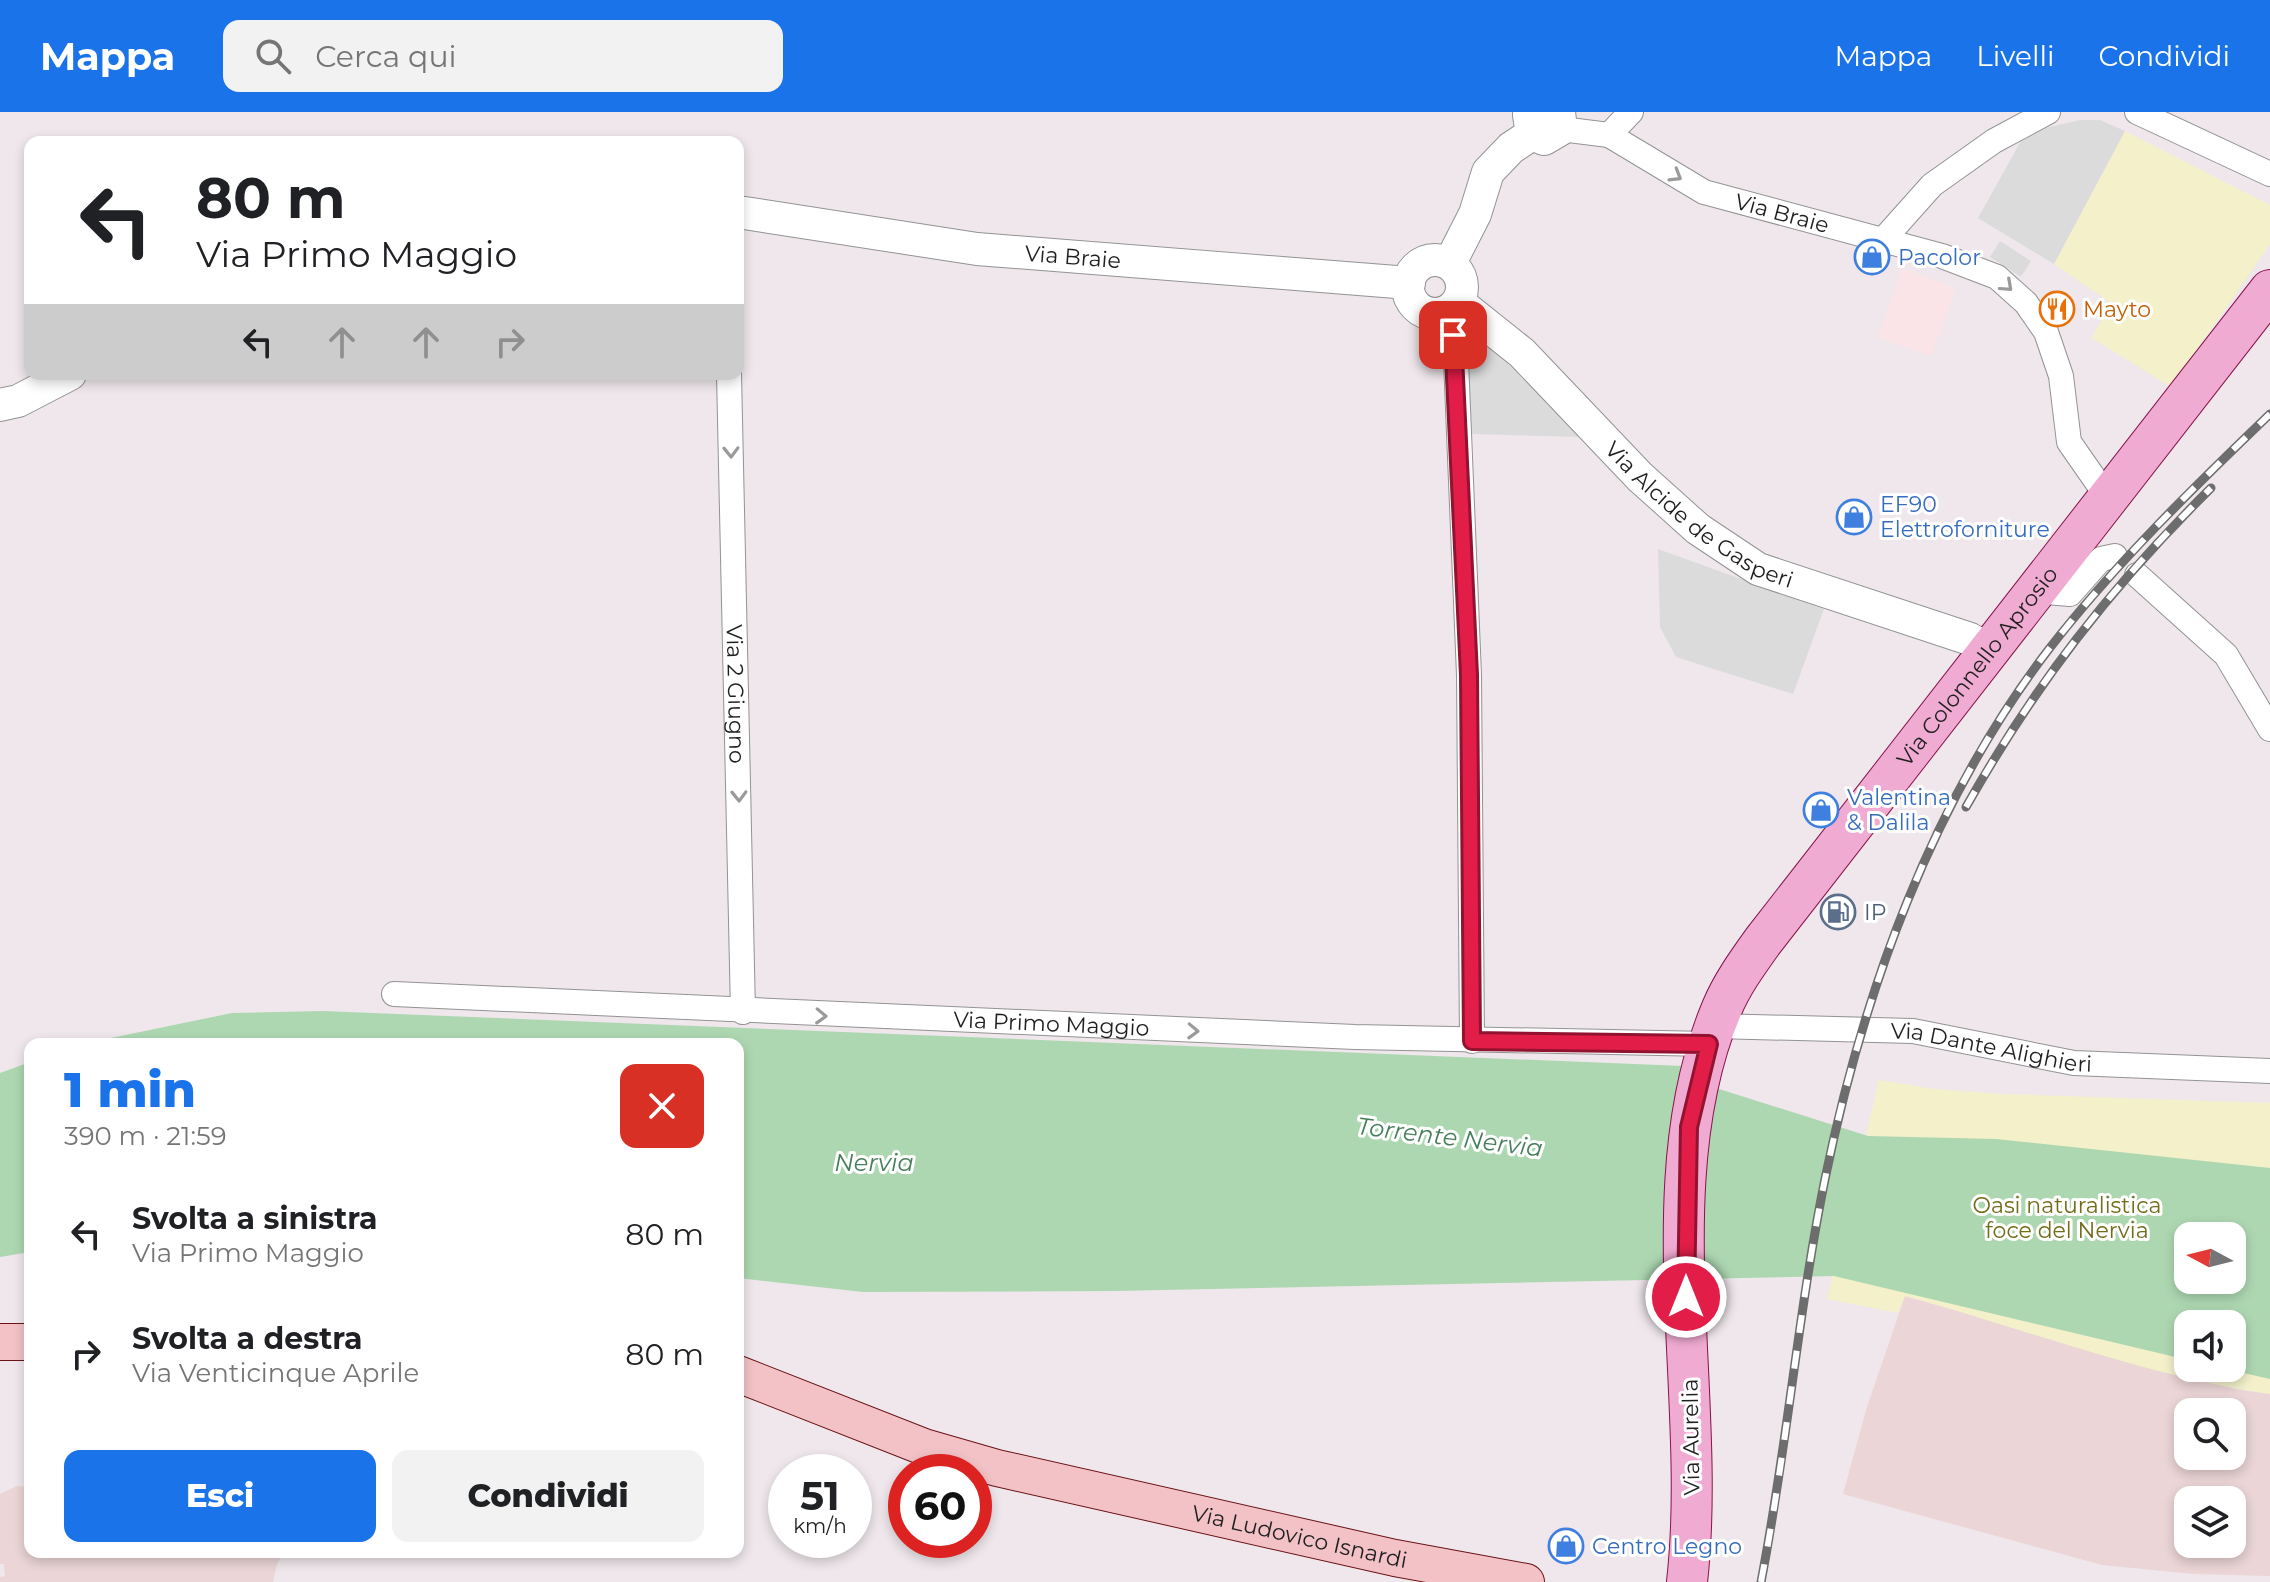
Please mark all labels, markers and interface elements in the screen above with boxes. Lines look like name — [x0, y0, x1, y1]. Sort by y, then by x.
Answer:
search box — [223, 20, 783, 92]
text: Mappa — [40, 33, 175, 80]
icon: search — [251, 34, 295, 78]
text: Cerca qui — [315, 38, 457, 75]
text: Mappa — [1835, 39, 1932, 73]
text: Livelli — [1976, 39, 2055, 73]
text: Condividi — [2099, 39, 2230, 73]
text: 80 m — [196, 164, 346, 232]
one-way arrow — [1667, 166, 1682, 181]
icon: left — [64, 168, 168, 272]
street label: Via Braie — [1732, 187, 1832, 239]
text: Via Primo Maggio — [196, 232, 517, 276]
shop icon: Pacolor — [1853, 238, 1891, 276]
street label: Via Braie — [1024, 239, 1122, 274]
place label: Pacolor — [1898, 244, 1981, 271]
one-way arrow — [1998, 276, 2012, 291]
restaurant icon: Mayto — [2038, 290, 2076, 328]
place label: Mayto — [2083, 296, 2151, 323]
pin — [1419, 301, 1487, 369]
icon: arrive — [1431, 313, 1475, 357]
icon: left — [236, 320, 280, 364]
icon: ahead — [320, 320, 364, 364]
icon: ahead — [404, 320, 448, 364]
icon: right — [488, 320, 532, 364]
street label: Via Alcide de Gasperi — [1600, 435, 1797, 593]
one-way arrow — [722, 446, 739, 459]
place label: EF90 Elettroforniture — [1880, 491, 2050, 543]
shop icon: EF90 Elettroforniture — [1835, 498, 1873, 536]
street label: Via Colonnello Aprosio — [1891, 561, 2063, 772]
street label: Via 2 Giugno — [721, 624, 751, 764]
place label: Valentina & Dalila — [1847, 784, 1951, 836]
one-way arrow — [730, 790, 747, 803]
shop icon: Valentina & Dalila — [1802, 791, 1840, 829]
fuel station icon: IP — [1819, 893, 1857, 931]
place label: IP — [1864, 899, 1886, 926]
street label: Via Primo Maggio — [953, 1006, 1150, 1041]
one-way arrow — [815, 1007, 828, 1024]
street label: Via Dante Alighieri — [1890, 1017, 2093, 1077]
one-way arrow — [1187, 1022, 1200, 1039]
text: 1 min — [64, 1061, 196, 1119]
button: close — [620, 1064, 704, 1148]
water label: Torrente Nervia — [1356, 1111, 1544, 1163]
text: 390 m · 21:59 — [64, 1120, 227, 1152]
water label: Nervia — [834, 1148, 914, 1177]
park label: Oasi naturalistica foce del Nervia — [1972, 1192, 2162, 1244]
text: Svolta a sinistra — [132, 1200, 378, 1237]
icon: left — [64, 1212, 108, 1256]
text: 80 m — [625, 1216, 704, 1253]
north arrow — [2174, 1222, 2246, 1294]
map controls — [2174, 1222, 2246, 1558]
text: Via Primo Maggio — [132, 1237, 364, 1269]
position arrow — [1644, 1255, 1728, 1339]
button: sound — [2174, 1310, 2246, 1382]
text: Svolta a destra — [132, 1320, 362, 1357]
icon: right — [64, 1332, 108, 1376]
text: 80 m — [625, 1336, 704, 1373]
text: Via Venticinque Aprile — [132, 1357, 419, 1389]
street label: Via Aurelia — [1676, 1378, 1706, 1496]
button: search — [2174, 1398, 2246, 1470]
button: Esci — [64, 1450, 376, 1542]
button: Condividi — [392, 1450, 704, 1542]
speed limit sign: 60 — [888, 1454, 992, 1558]
text: 51 — [800, 1471, 840, 1520]
button: layers — [2174, 1486, 2246, 1558]
street label: Via Ludovico Isnardi — [1189, 1499, 1409, 1573]
text: km/h — [793, 1514, 847, 1538]
shop icon: Centro Legno — [1547, 1527, 1585, 1565]
place label: Centro Legno — [1592, 1533, 1742, 1560]

